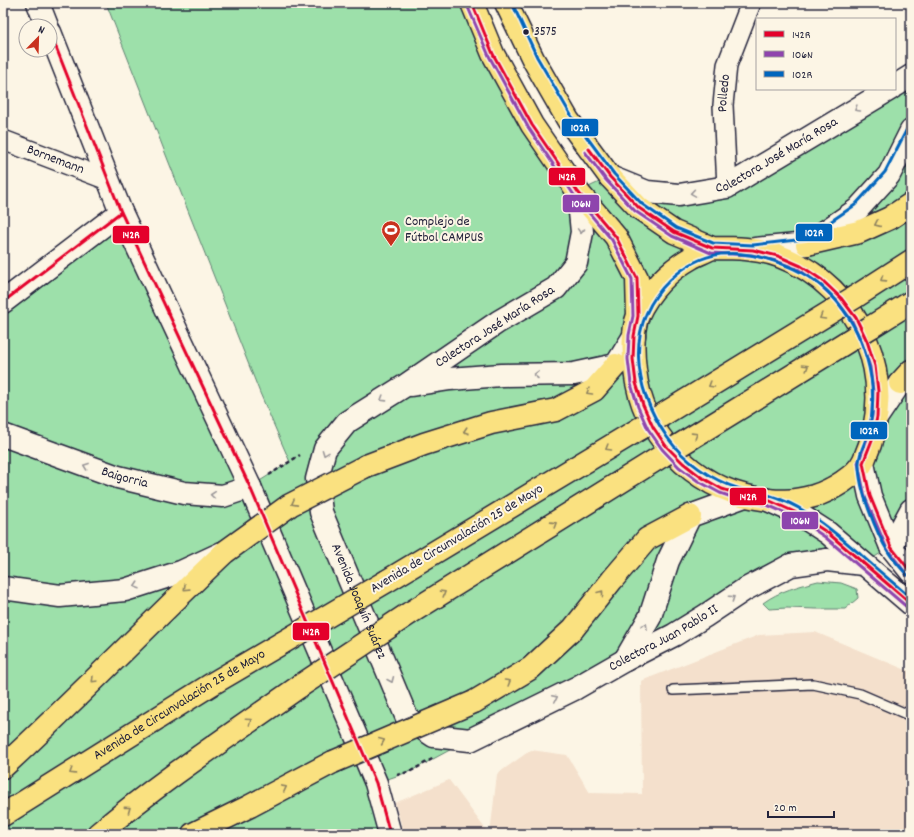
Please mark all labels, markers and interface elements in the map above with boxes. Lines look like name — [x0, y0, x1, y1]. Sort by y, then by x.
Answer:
north arrow — [18, 18, 58, 58]
legend — [756, 18, 896, 90]
text: N — [35, 22, 47, 39]
place label: 3575 — [534, 23, 557, 42]
marker: 3575 — [521, 27, 531, 37]
text: 142R — [792, 27, 811, 44]
text: 106N — [792, 47, 813, 64]
text: 102R — [792, 67, 812, 84]
street label: Polledo — [713, 73, 736, 113]
one-way arrow — [854, 105, 861, 112]
street label: Colectora José María Rosa — [714, 112, 842, 199]
line badge: 102R — [561, 118, 599, 137]
text: 102R — [571, 121, 590, 137]
street label: Bornemann — [24, 140, 87, 180]
line badge: 142R — [548, 167, 586, 186]
text: 142R — [558, 170, 576, 186]
one-way arrow — [690, 188, 696, 196]
line badge: 106N — [562, 194, 600, 213]
text: 106N — [571, 197, 591, 213]
place label: Complejo de Fútbol CAMPUS — [405, 212, 483, 248]
sports icon: Complejo de Fútbol CAMPUS — [380, 219, 402, 247]
one-way arrow — [874, 219, 881, 227]
line badge: 102R — [795, 223, 833, 242]
line badge: 142R — [112, 225, 150, 244]
text: 102R — [805, 226, 824, 242]
text: 142R — [122, 228, 140, 244]
one-way arrow — [577, 228, 585, 234]
one-way arrow — [880, 274, 887, 282]
street label: Colectora José María Rosa — [431, 281, 559, 373]
one-way arrow — [819, 312, 826, 320]
one-way arrow — [802, 364, 809, 372]
one-way arrow — [533, 371, 539, 379]
one-way arrow — [708, 380, 715, 387]
one-way arrow — [586, 388, 593, 395]
one-way arrow — [381, 394, 388, 401]
line badge: 102R — [850, 421, 888, 440]
text: 102R — [860, 424, 879, 440]
one-way arrow — [462, 426, 469, 435]
one-way arrow — [691, 433, 698, 440]
one-way arrow — [605, 443, 612, 450]
one-way arrow — [321, 450, 329, 457]
one-way arrow — [83, 462, 90, 470]
street label: Baigorria — [98, 462, 150, 494]
street label: Avenida de Circunvalación 25 de Mayo — [367, 479, 547, 599]
line badge: 142R — [729, 487, 767, 506]
text: 142R — [739, 490, 757, 506]
one-way arrow — [210, 491, 216, 500]
one-way arrow — [291, 498, 298, 506]
line badge: 106N — [781, 511, 819, 530]
text: 106N — [790, 514, 810, 530]
one-way arrow — [550, 521, 557, 528]
street label: Avenida Joaquín Suárez — [325, 540, 392, 663]
one-way arrow — [133, 581, 140, 590]
one-way arrow — [183, 583, 191, 591]
one-way arrow — [439, 590, 446, 597]
one-way arrow — [596, 591, 603, 598]
one-way arrow — [727, 596, 734, 603]
street label: Colectora Juan Pablo II — [605, 599, 723, 677]
line badge: 142R — [292, 622, 330, 641]
one-way arrow — [640, 623, 647, 630]
text: 142R — [302, 625, 320, 641]
street label: Avenida de Circunvalación 25 de Mayo — [90, 645, 269, 766]
one-way arrow — [92, 675, 99, 683]
one-way arrow — [386, 675, 394, 683]
one-way arrow — [504, 680, 511, 687]
one-way arrow — [551, 695, 559, 703]
one-way arrow — [245, 719, 252, 726]
one-way arrow — [377, 738, 385, 746]
one-way arrow — [69, 767, 76, 774]
one-way arrow — [280, 785, 288, 793]
scale bar — [768, 793, 834, 819]
text: 20 m — [774, 800, 797, 817]
one-way arrow — [124, 807, 131, 814]

